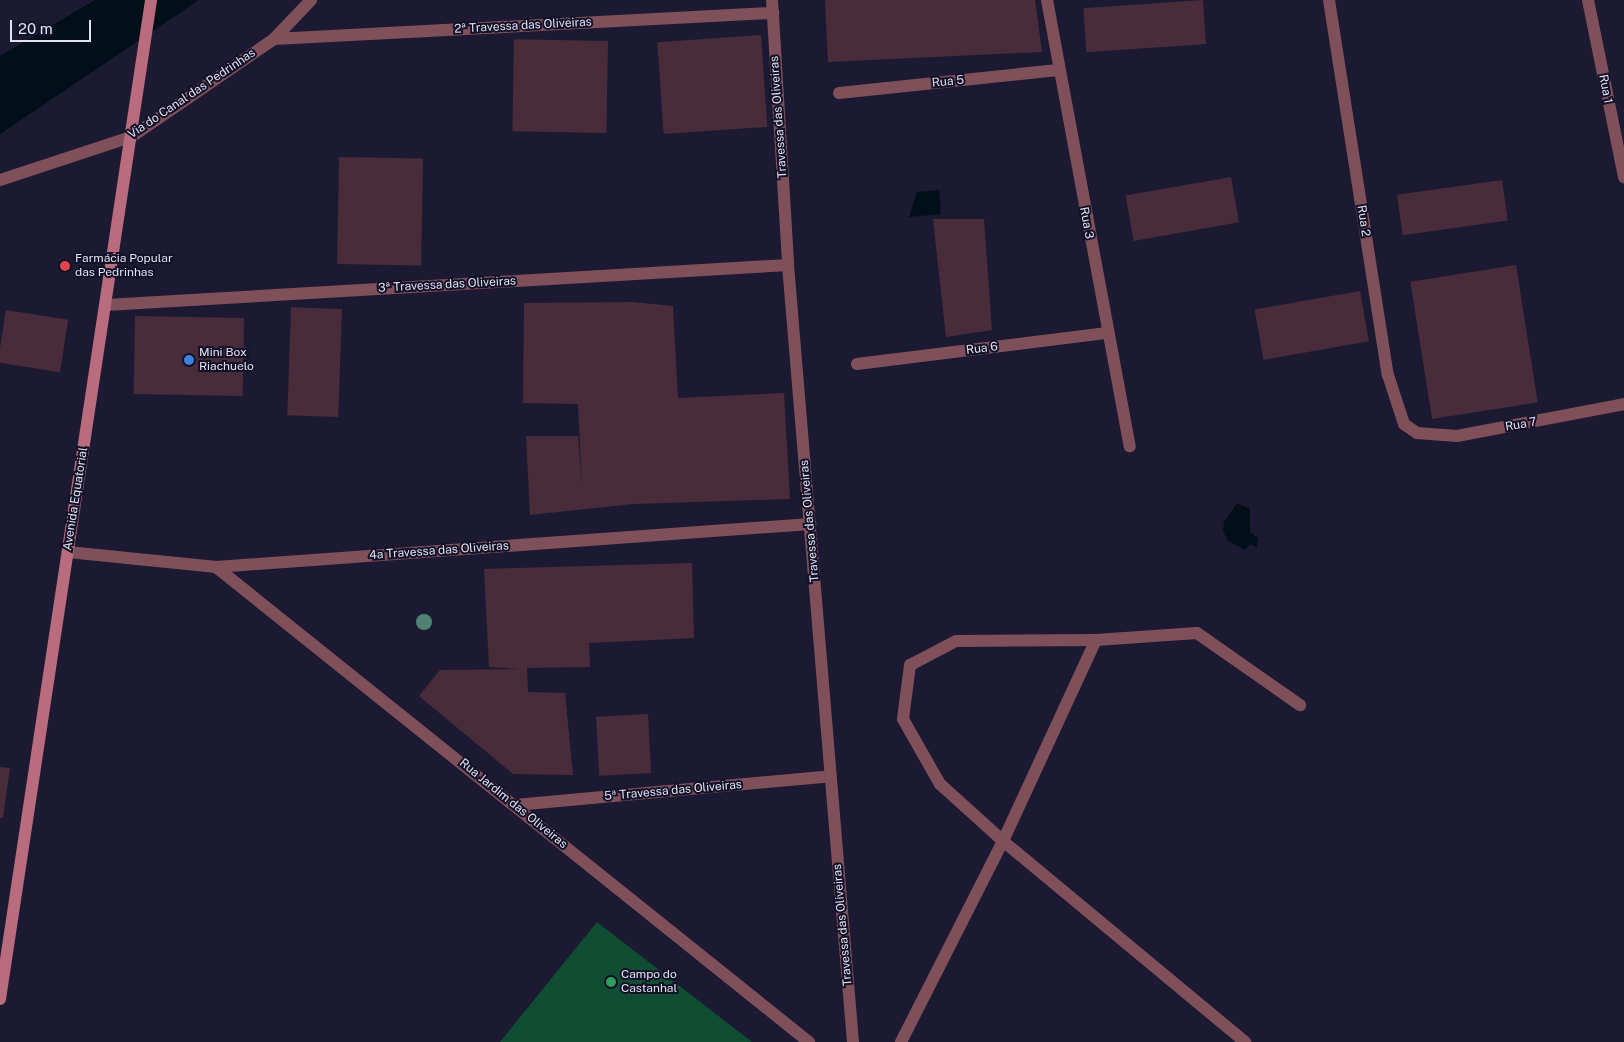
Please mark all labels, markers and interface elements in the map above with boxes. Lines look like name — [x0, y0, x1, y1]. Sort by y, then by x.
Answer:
scale bar — [12, 10, 94, 42]
street label: 2ª Travessa das Oliveiras — [454, 15, 592, 37]
text: 20 m — [18, 20, 53, 37]
street label: Via do Canal das Pedrinhas — [125, 46, 259, 142]
street label: Travessa das Oliveiras — [768, 55, 790, 179]
street label: Rua 5 — [931, 73, 965, 91]
street label: Rua 1 — [1595, 73, 1615, 105]
street label: Rua 2 — [1353, 204, 1373, 238]
street label: Rua 3 — [1076, 206, 1096, 240]
place label: Farmácia Popular das Pedrinhas — [75, 252, 173, 280]
marker: Farmácia Popular das Pedrinhas — [59, 260, 71, 272]
street label: 3ª Travessa das Oliveiras — [378, 274, 516, 296]
street label: Rua 6 — [965, 340, 999, 358]
place label: Mini Box Riachuelo — [199, 346, 254, 374]
marker: Mini Box Riachuelo — [183, 354, 195, 366]
street label: Rua 7 — [1504, 415, 1538, 435]
street label: Avenida Equatorial — [61, 446, 91, 552]
street label: Travessa das Oliveiras — [797, 459, 823, 583]
street label: 4a Travessa das Oliveiras — [369, 539, 509, 563]
street label: Rua Jardim das Oliveiras — [456, 756, 570, 852]
street label: 5ª Travessa das Oliveiras — [603, 778, 743, 804]
street label: Travessa das Oliveiras — [830, 863, 856, 987]
place label: Campo do Castanhal — [621, 968, 677, 996]
marker: Campo do Castanhal — [605, 976, 617, 988]

